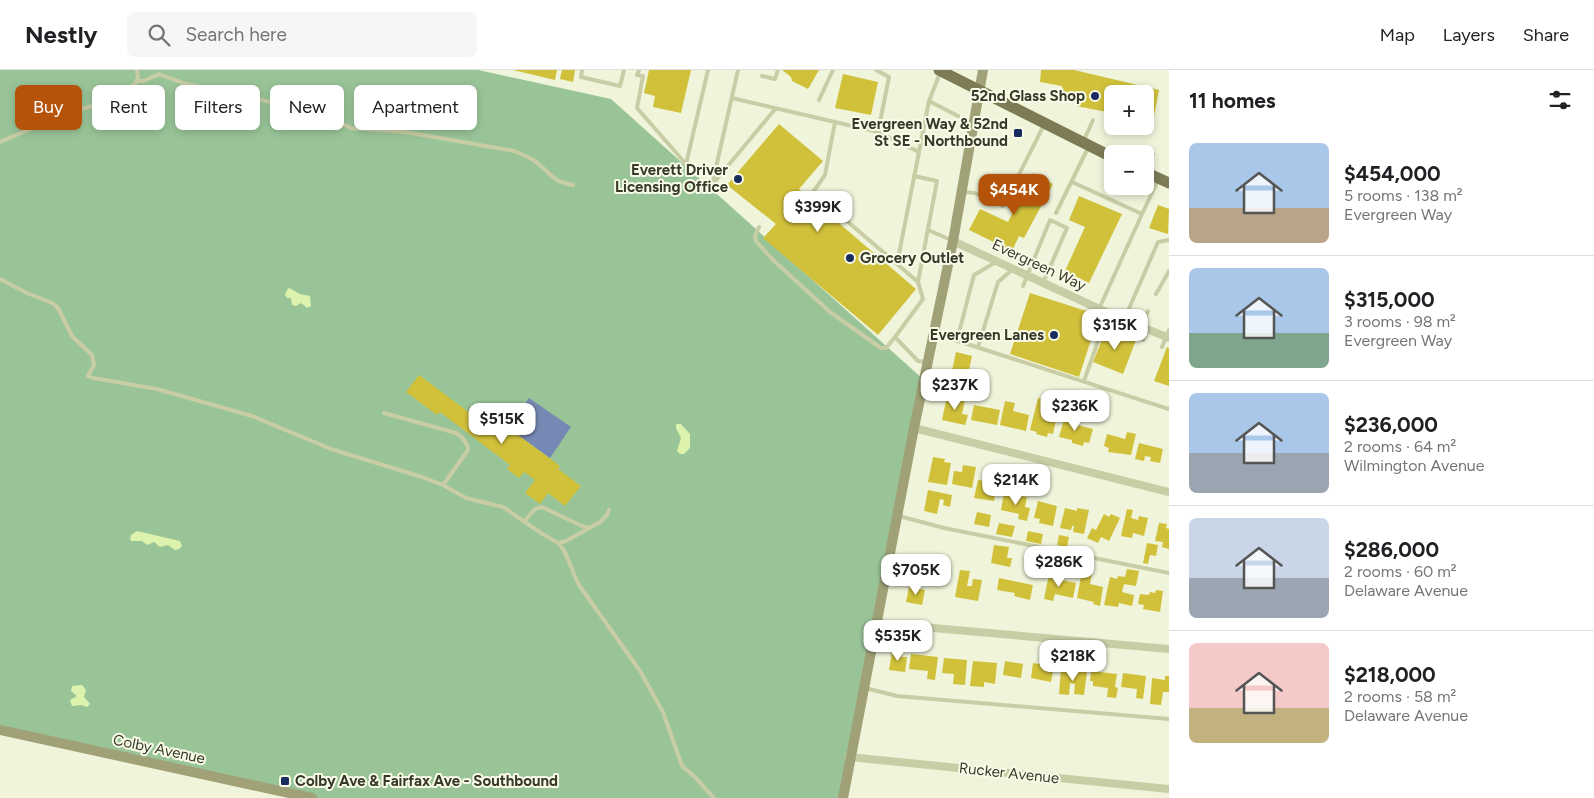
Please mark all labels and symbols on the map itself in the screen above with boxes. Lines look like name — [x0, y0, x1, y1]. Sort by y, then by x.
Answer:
place label: 52nd Glass Shop — [971, 87, 1085, 105]
marker: 52nd Glass Shop — [1089, 90, 1101, 102]
place label: Evergreen Way & 52nd St SE - Northbound — [851, 115, 1008, 150]
marker: Evergreen Way & 52nd St SE - Northbound — [1012, 127, 1024, 139]
place label: Everett Driver Licensing Office — [615, 161, 729, 196]
marker: Everett Driver Licensing Office — [732, 173, 744, 185]
pin: $454K — [979, 174, 1049, 216]
pin: $399K — [783, 190, 853, 233]
street label: Evergreen Way — [989, 235, 1089, 295]
place label: Grocery Outlet — [860, 249, 964, 267]
marker: Grocery Outlet — [844, 252, 856, 264]
pin: $315K — [1080, 308, 1150, 351]
place label: Evergreen Lanes — [930, 326, 1044, 344]
marker: Evergreen Lanes — [1048, 329, 1060, 341]
pin: $237K — [920, 368, 990, 411]
pin: $236K — [1040, 390, 1110, 432]
pin: $515K — [467, 402, 537, 445]
pin: $214K — [981, 464, 1051, 506]
pin: $286K — [1024, 546, 1094, 588]
pin: $705K — [881, 554, 951, 596]
pin: $535K — [863, 620, 933, 662]
pin: $218K — [1038, 640, 1108, 682]
street label: Colby Avenue — [111, 730, 207, 768]
street label: Rucker Avenue — [958, 759, 1060, 787]
place label: Colby Ave & Fairfax Ave - Southbound — [295, 772, 558, 790]
marker: Colby Ave & Fairfax Ave - Southbound — [279, 775, 291, 787]

